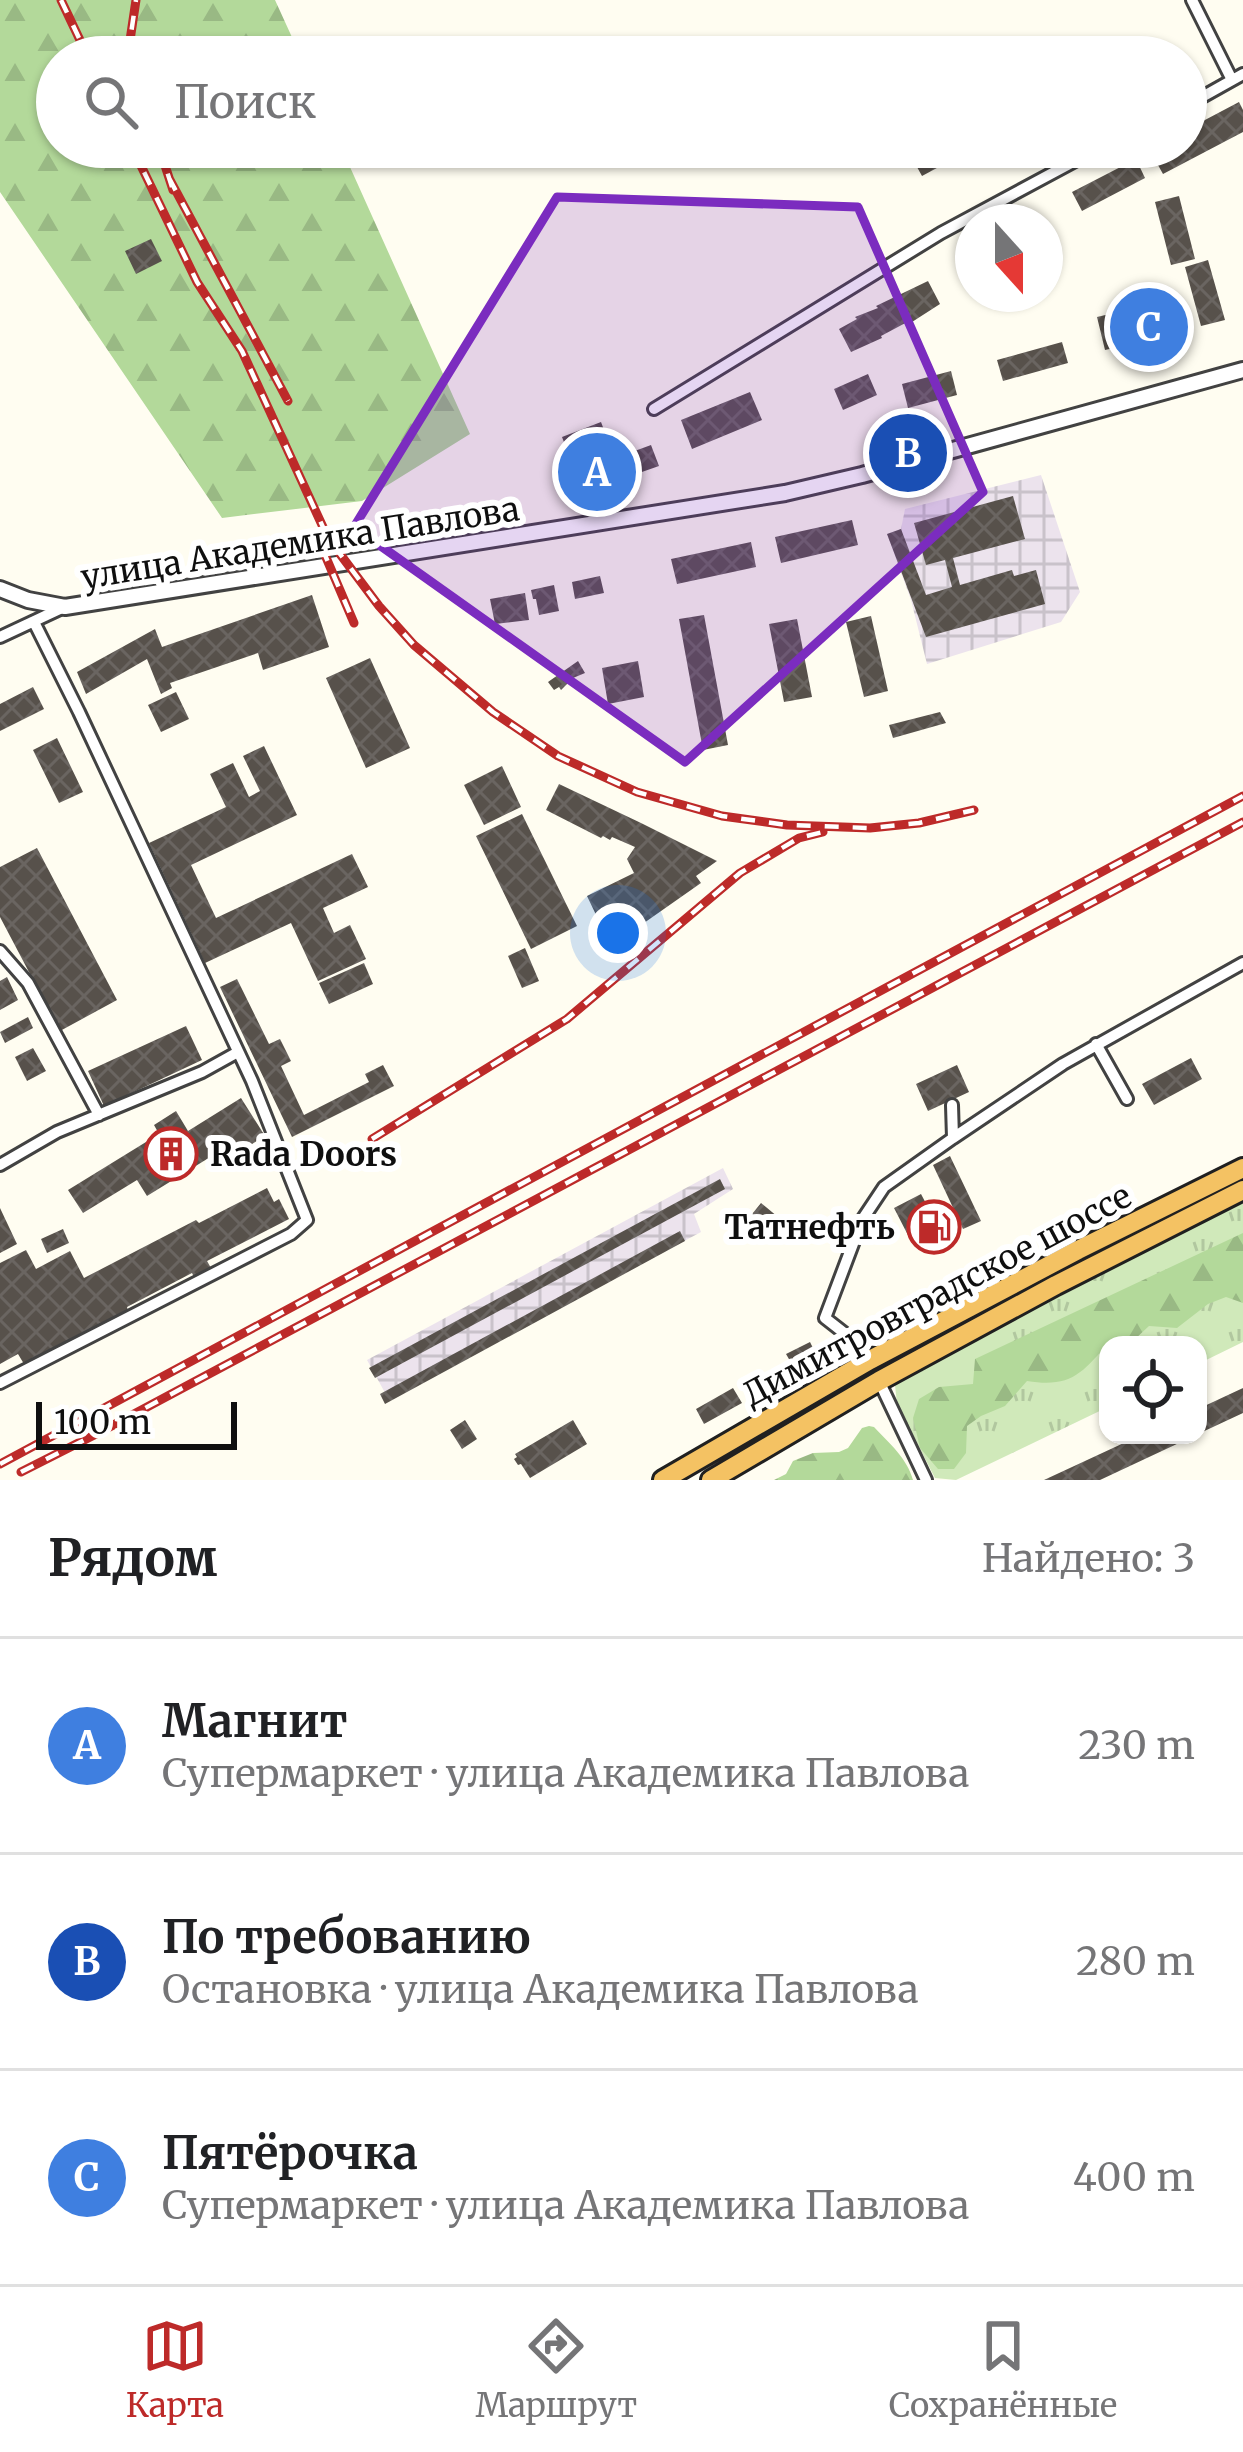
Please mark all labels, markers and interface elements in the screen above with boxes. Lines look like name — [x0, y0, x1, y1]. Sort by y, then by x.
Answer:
search box — [36, 36, 1207, 168]
icon: search — [78, 69, 144, 135]
text: Поиск — [174, 74, 316, 130]
north arrow — [955, 204, 1063, 312]
pin: C — [1110, 282, 1188, 372]
pin: B — [869, 408, 947, 498]
pin: A — [558, 427, 636, 517]
street label: улица Академика Павлова — [78, 488, 522, 598]
your location — [588, 903, 648, 963]
building icon: Rada Doors — [143, 1126, 199, 1182]
place label: Rada Doors — [210, 1134, 397, 1175]
street label: Димитровградское шоссе — [736, 1175, 1138, 1415]
fuel station icon: Татнефть — [906, 1199, 962, 1255]
place label: Татнефть — [724, 1207, 895, 1248]
map controls — [1099, 1336, 1207, 1444]
button: locate — [1099, 1336, 1207, 1444]
scale bar — [36, 1396, 237, 1449]
text: 100 m — [54, 1402, 151, 1443]
text: Рядом — [48, 1526, 217, 1590]
text: Найдено: 3 — [982, 1534, 1195, 1583]
text: Магнит — [162, 1693, 347, 1749]
text: A — [73, 1721, 101, 1770]
text: 230 m — [1078, 1721, 1195, 1770]
text: Супермаркет · улица Академика Павлова — [162, 1749, 969, 1798]
text: По требованию — [162, 1909, 530, 1965]
text: B — [73, 1937, 101, 1986]
text: 280 m — [1076, 1937, 1195, 1986]
text: Остановка · улица Академика Павлова — [162, 1965, 919, 2014]
text: Пятёрочка — [162, 2125, 418, 2181]
text: C — [74, 2153, 100, 2202]
text: 400 m — [1073, 2153, 1195, 2202]
text: Супермаркет · улица Академика Павлова — [162, 2181, 969, 2230]
tab: Карта — [126, 2313, 224, 2426]
tab: Маршрут — [475, 2313, 637, 2426]
tab: Сохранённые — [889, 2313, 1117, 2426]

